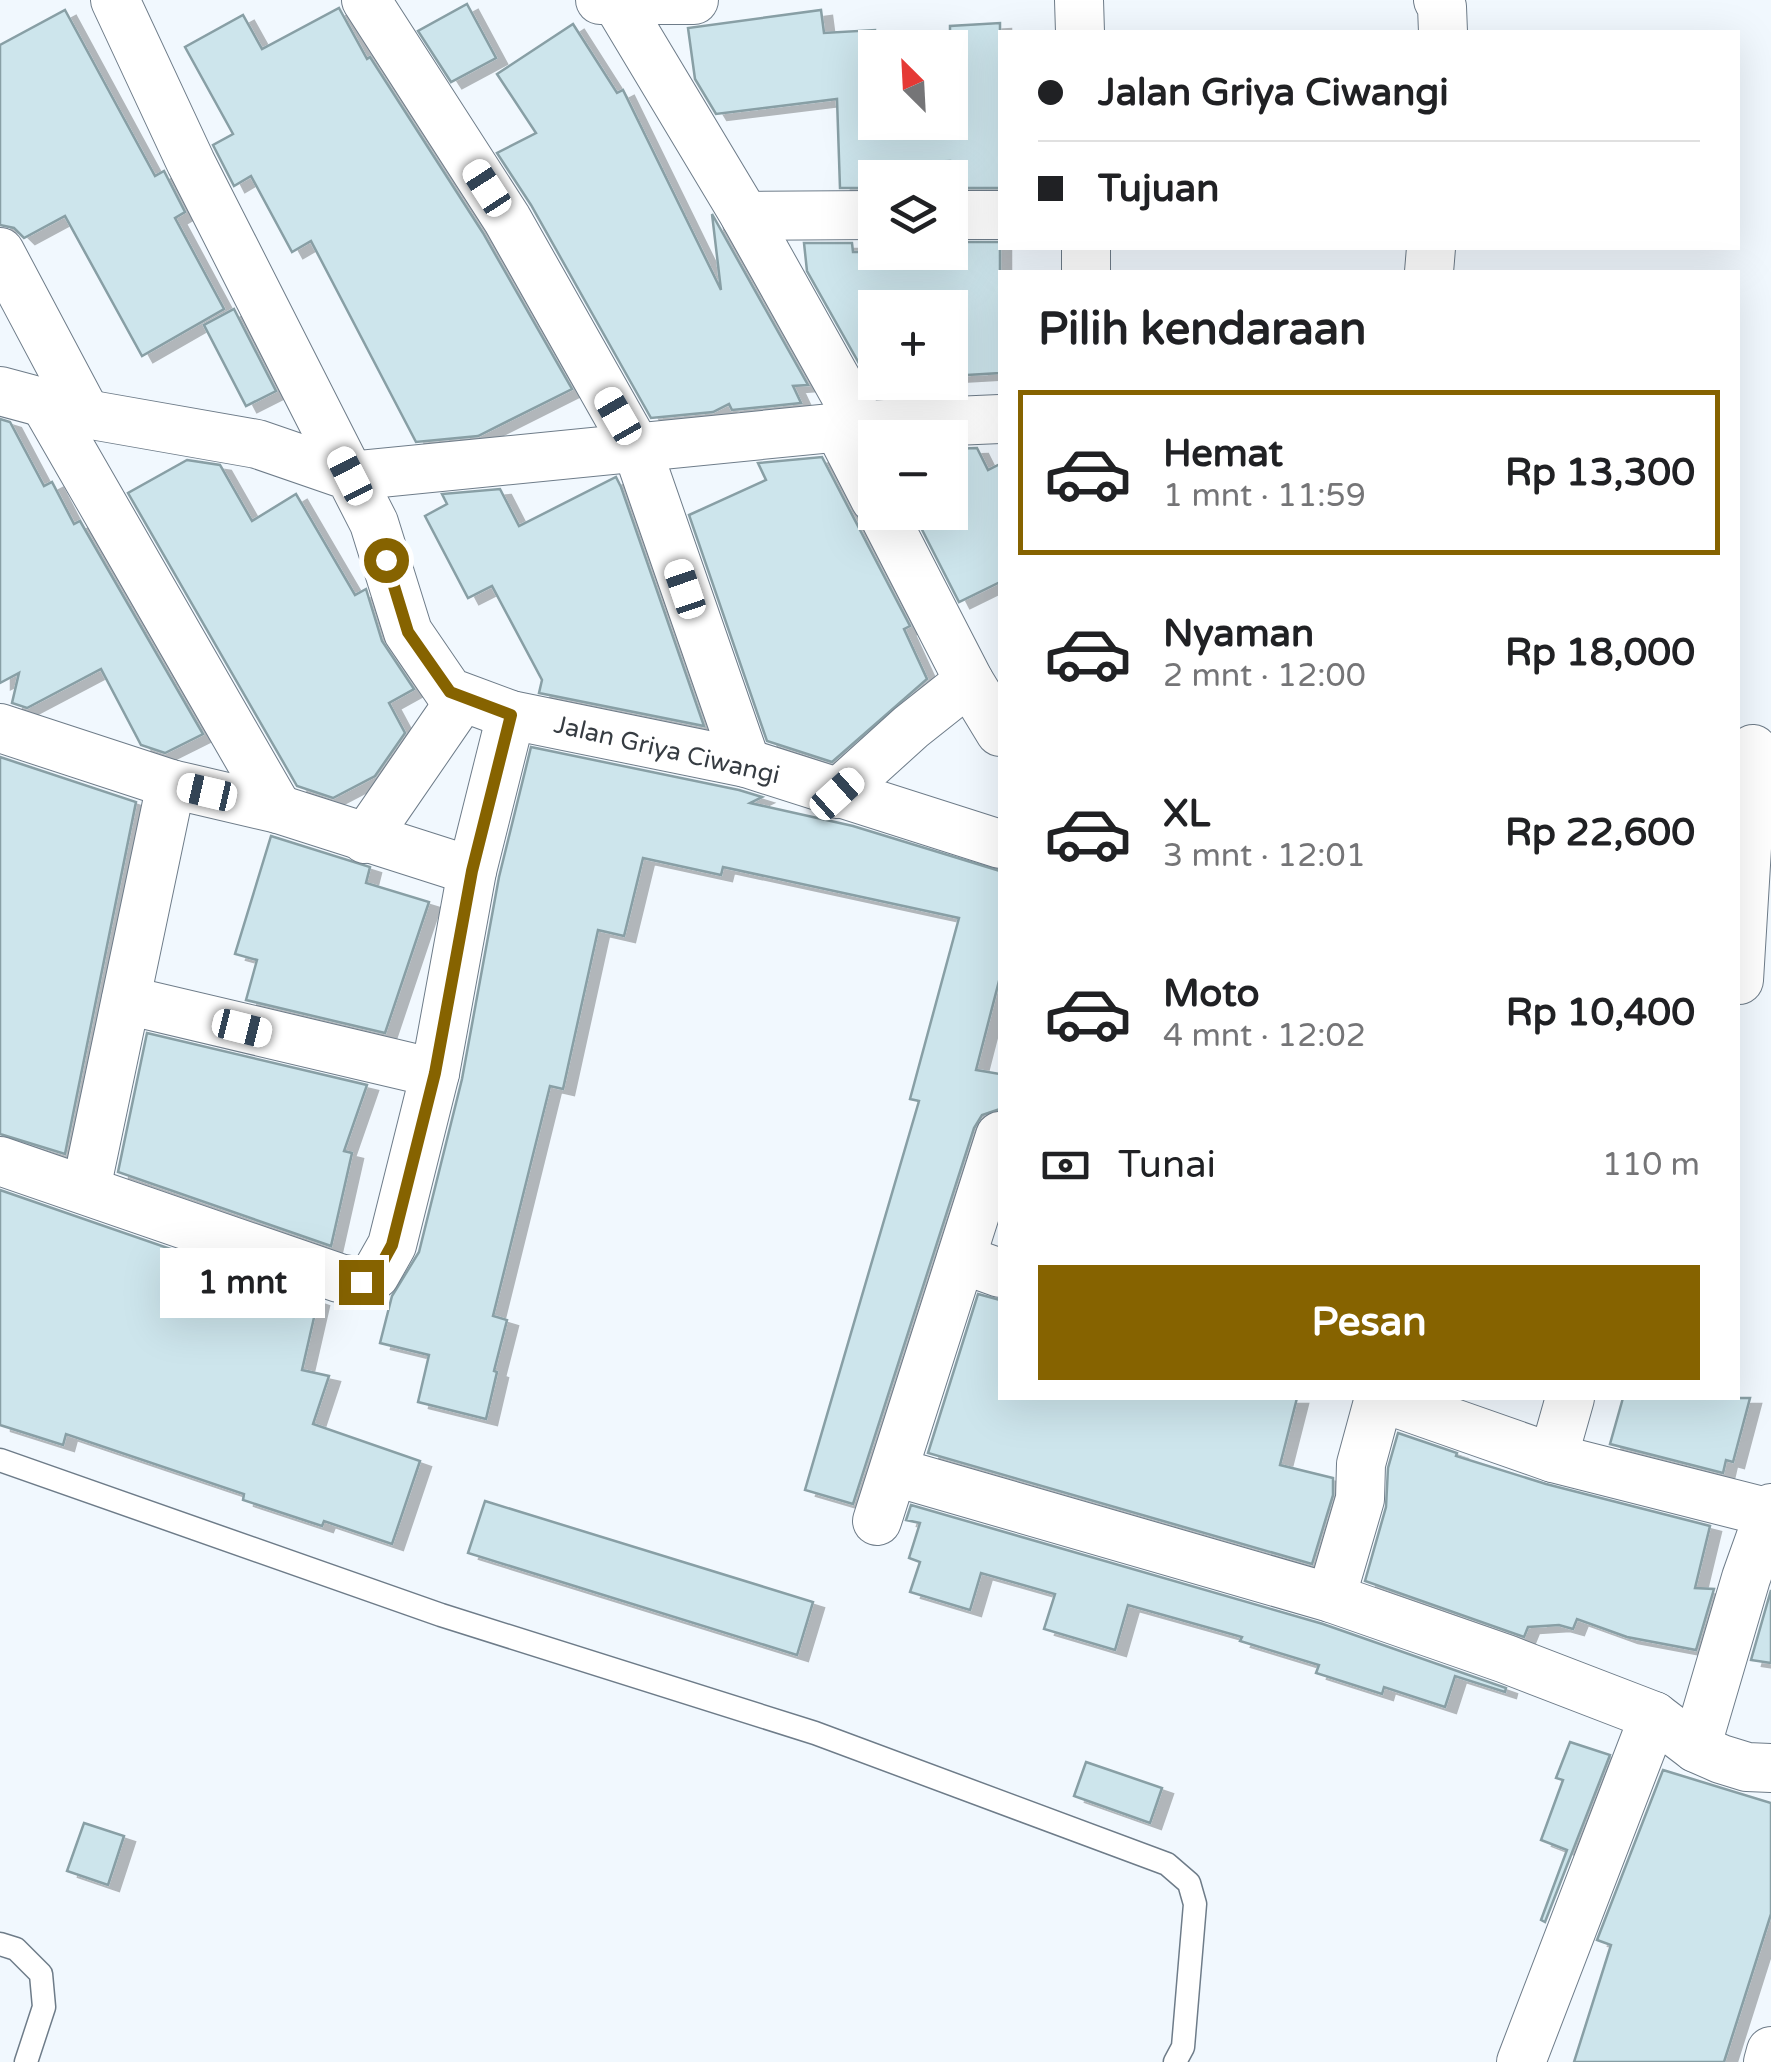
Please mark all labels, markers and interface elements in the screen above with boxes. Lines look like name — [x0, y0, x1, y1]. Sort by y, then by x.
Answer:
north arrow — [858, 30, 968, 140]
map controls — [858, 30, 968, 530]
text: Jalan Griya Ciwangi — [1098, 70, 1449, 116]
car — [458, 155, 516, 221]
button: layers — [858, 160, 968, 270]
text: Tujuan — [1098, 166, 1219, 212]
button: + — [858, 290, 968, 400]
text: Pilih kendaraan — [1038, 303, 1367, 357]
car — [590, 383, 646, 449]
button: − — [858, 420, 968, 530]
icon: car — [1043, 428, 1133, 518]
text: Hemat — [1163, 431, 1283, 477]
car — [323, 442, 377, 510]
text: Rp 13,300 — [1505, 450, 1695, 496]
text: 1 mnt · 11:59 — [1163, 477, 1366, 515]
route start — [364, 538, 409, 583]
car — [661, 556, 709, 622]
icon: car — [1043, 608, 1133, 698]
text: Nyaman — [1163, 611, 1314, 657]
text: Rp 18,000 — [1505, 630, 1695, 676]
text: 2 mnt · 12:00 — [1163, 657, 1366, 695]
street label: Jalan Griya Ciwangi — [551, 709, 783, 791]
car — [805, 763, 869, 825]
car — [174, 771, 240, 813]
icon: car — [1043, 788, 1133, 878]
text: XL — [1163, 791, 1210, 837]
text: Rp 22,600 — [1505, 810, 1695, 856]
text: 3 mnt · 12:01 — [1163, 837, 1366, 875]
icon: car — [1043, 968, 1133, 1058]
text: Moto — [1163, 971, 1259, 1017]
text: Rp 10,400 — [1506, 990, 1695, 1036]
car — [209, 1006, 275, 1050]
text: 4 mnt · 12:02 — [1163, 1017, 1366, 1055]
icon: cash — [1038, 1138, 1093, 1193]
text: Tunai — [1118, 1142, 1216, 1188]
text: 110 m — [1602, 1146, 1700, 1184]
callout: 1 mnt — [161, 1247, 326, 1317]
route end — [339, 1260, 384, 1305]
text: 1 mnt — [198, 1264, 287, 1302]
button: Pesan — [1038, 1265, 1700, 1380]

